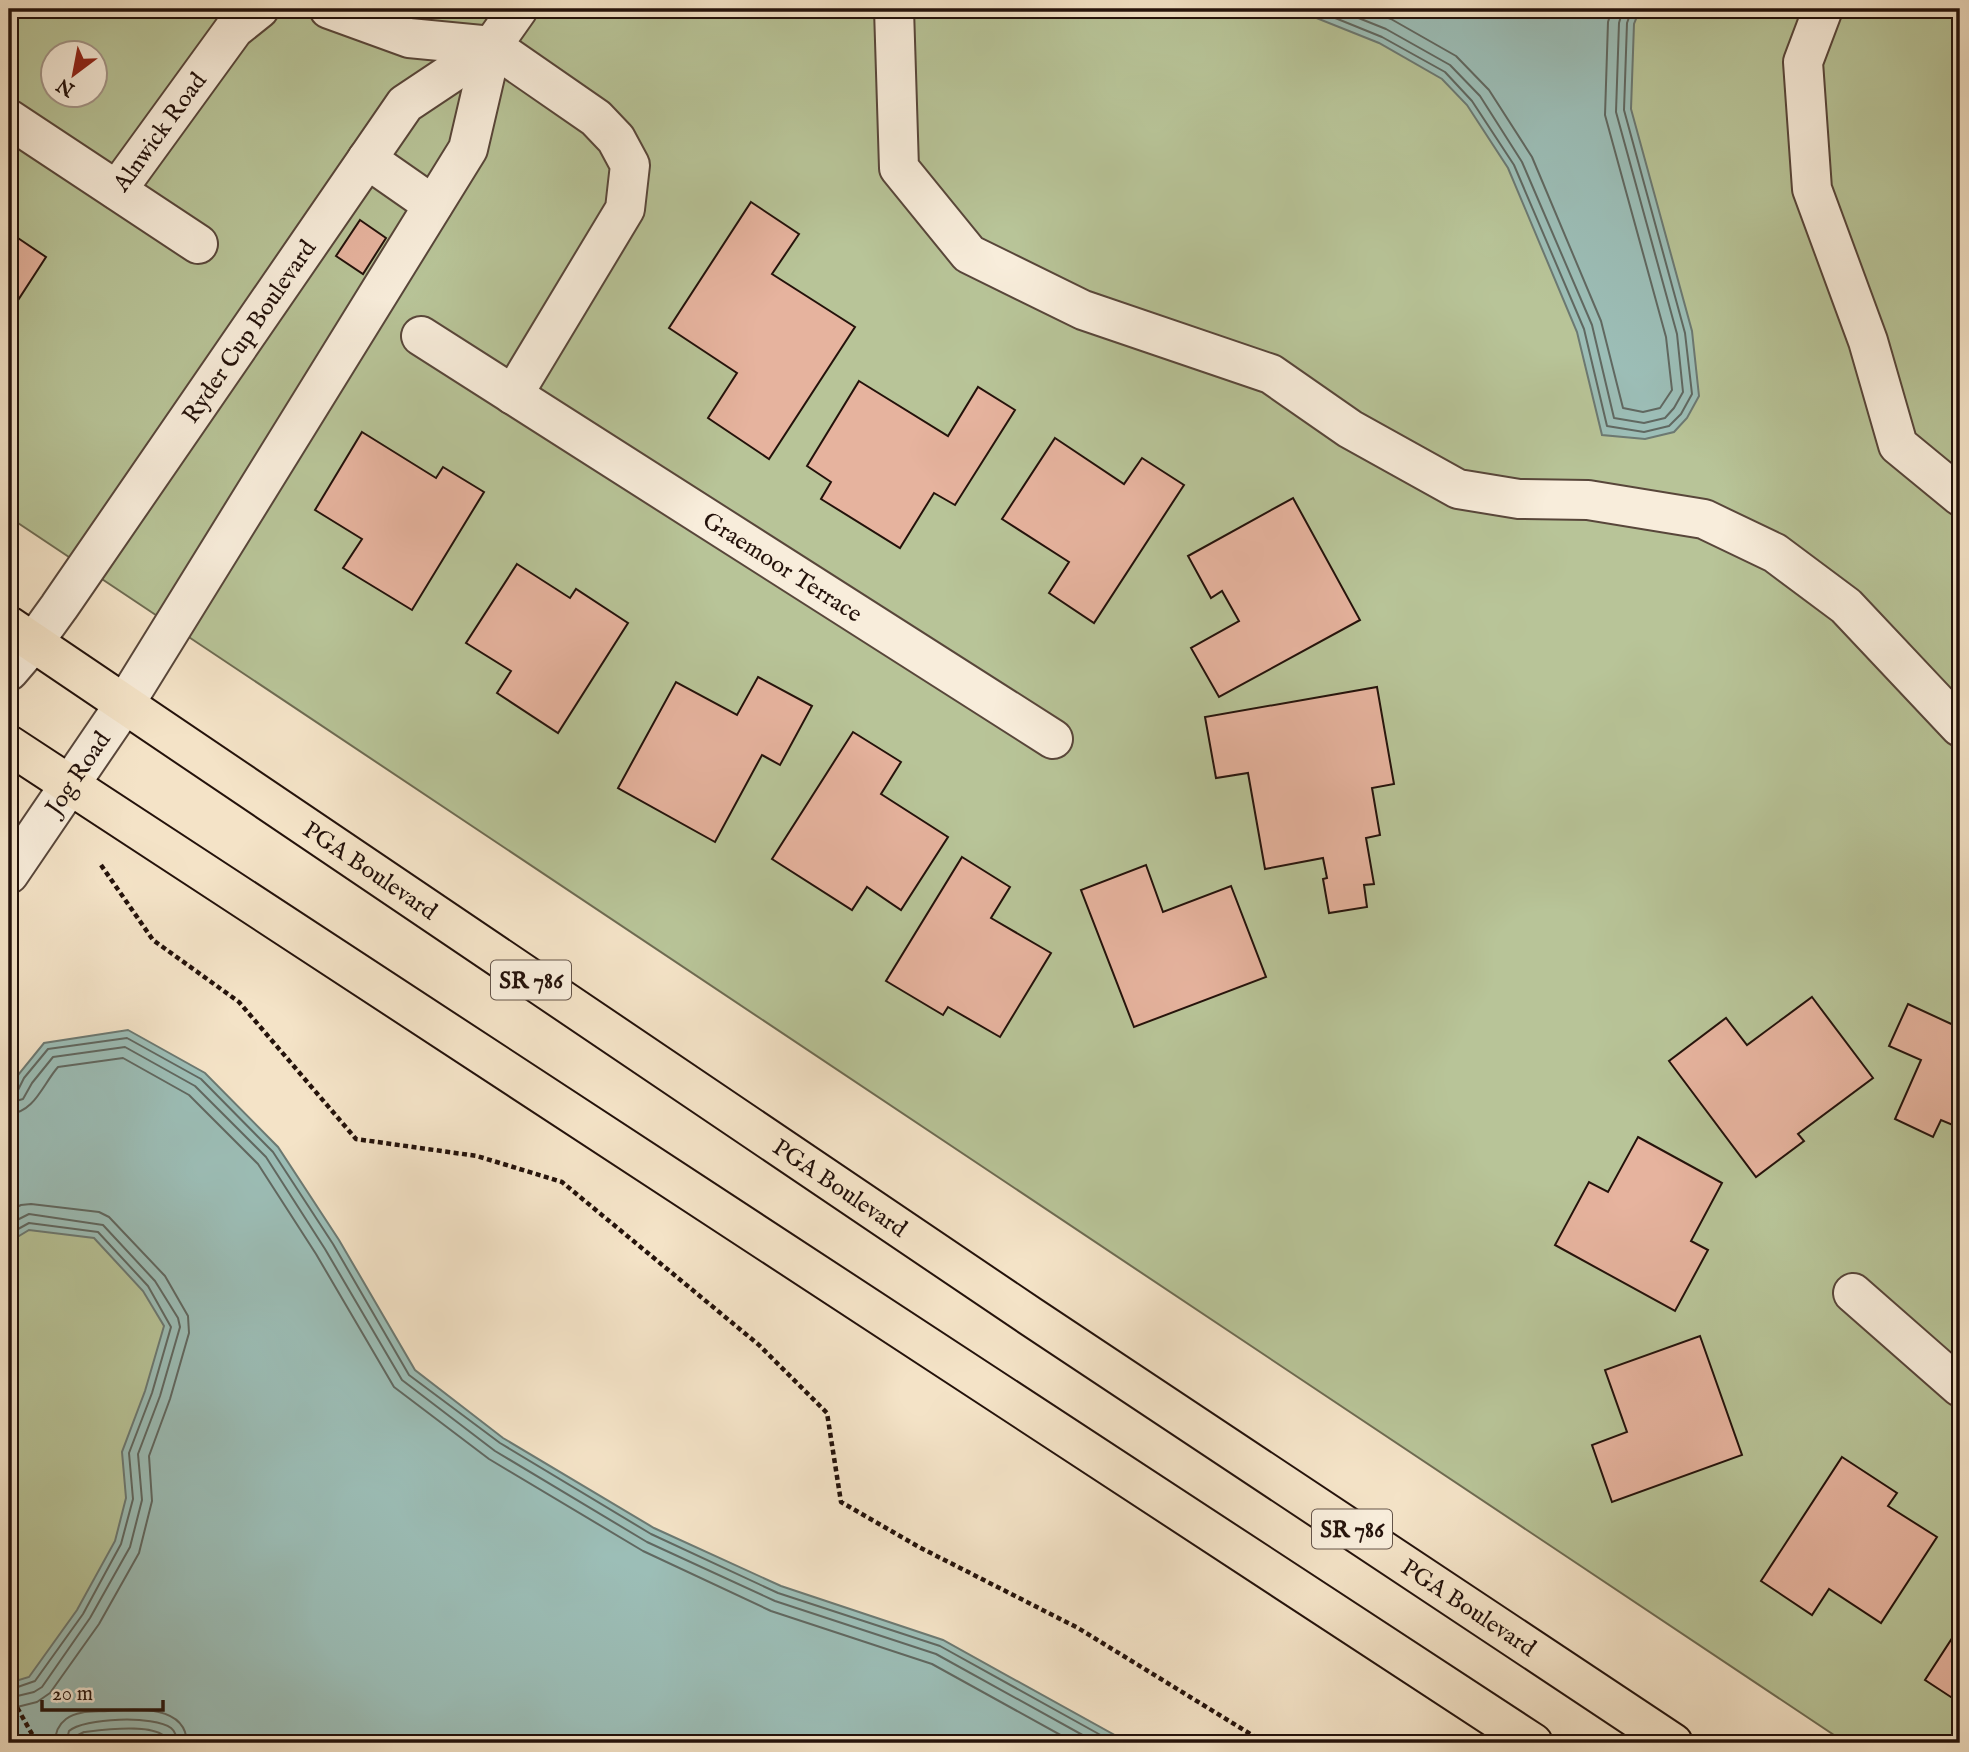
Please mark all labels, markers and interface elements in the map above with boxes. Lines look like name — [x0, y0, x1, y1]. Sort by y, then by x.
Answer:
north arrow — [38, 38, 108, 108]
street label: Alnwick Road — [106, 67, 214, 199]
text: N — [52, 72, 80, 102]
street label: Ryder Cup Boulevard — [176, 234, 324, 430]
street label: Graemoor Terrace — [696, 506, 868, 630]
street label: Jog Road — [38, 726, 118, 824]
street label: PGA Boulevard — [296, 815, 443, 928]
road number: SR 786 — [491, 960, 571, 1000]
street label: PGA Boulevard — [766, 1132, 912, 1245]
road number: SR 786 — [1312, 1510, 1392, 1548]
street label: PGA Boulevard — [1395, 1553, 1541, 1665]
scale bar — [42, 1668, 163, 1712]
text: 20 m — [52, 1681, 93, 1708]

